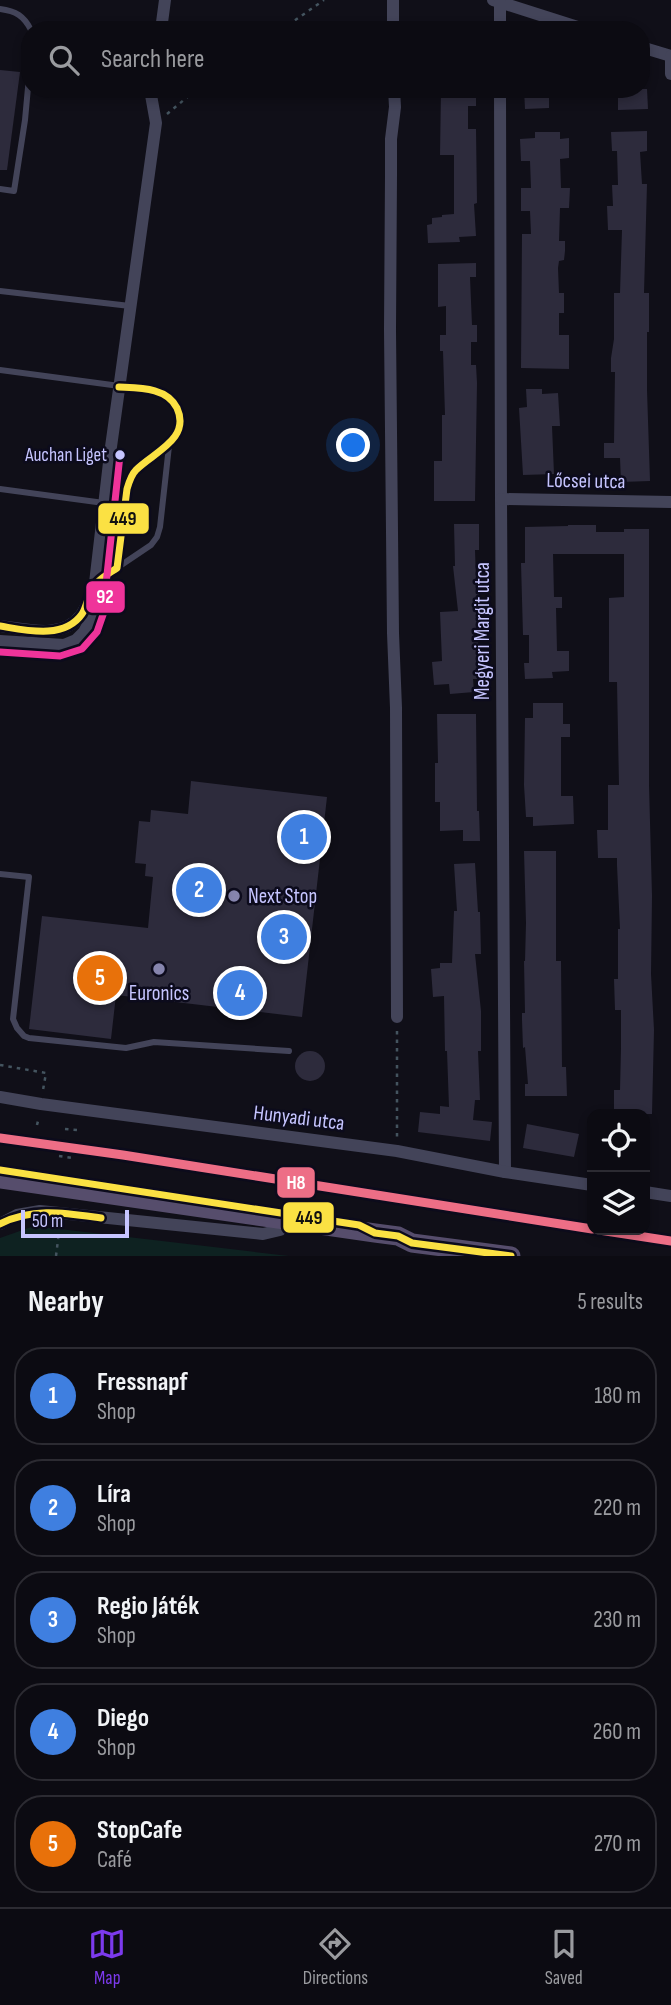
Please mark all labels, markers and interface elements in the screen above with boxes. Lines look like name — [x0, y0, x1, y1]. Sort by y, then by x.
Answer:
search box — [21, 21, 650, 98]
icon: search — [45, 41, 83, 79]
text: Search here — [101, 44, 204, 75]
your location — [336, 428, 370, 462]
place label: Auchan Liget — [24, 444, 107, 467]
marker: Auchan Liget — [113, 448, 127, 462]
street label: Lőcsei utca — [546, 468, 626, 494]
line badge: 449 — [97, 502, 150, 535]
text: 449 — [110, 508, 136, 531]
street label: Megyeri Margit utca — [470, 562, 495, 700]
line badge: 92 — [85, 580, 126, 614]
text: 92 — [96, 586, 114, 609]
pin: 1 — [281, 811, 327, 863]
pin: 2 — [176, 864, 222, 916]
place label: Next Stop — [248, 884, 317, 909]
marker: Next Stop — [226, 888, 242, 904]
pin: 3 — [261, 911, 307, 963]
pin: 5 — [77, 952, 123, 1004]
marker: Euronics — [151, 961, 167, 977]
pin: 4 — [217, 967, 263, 1019]
place label: Euronics — [129, 981, 189, 1006]
street label: Hunyadi utca — [252, 1100, 346, 1136]
map controls — [587, 1109, 650, 1235]
button: locate — [587, 1109, 650, 1172]
line badge: H8 — [276, 1166, 316, 1199]
text: H8 — [286, 1172, 306, 1195]
button: layers — [587, 1172, 650, 1235]
line badge: 449 — [282, 1201, 335, 1234]
scale bar — [21, 1207, 130, 1239]
text: 449 — [296, 1207, 322, 1230]
text: 50 m — [32, 1210, 63, 1233]
text: Nearby — [28, 1284, 104, 1320]
text: 5 results — [577, 1288, 643, 1316]
text: Fressnapf — [97, 1367, 188, 1398]
text: 1 — [48, 1382, 58, 1410]
text: 180 m — [594, 1382, 641, 1410]
text: Shop — [97, 1398, 136, 1426]
text: Líra — [97, 1479, 131, 1510]
text: 2 — [48, 1494, 58, 1522]
text: 220 m — [593, 1494, 641, 1522]
text: Shop — [97, 1510, 136, 1538]
text: Regio Játék — [97, 1591, 199, 1622]
text: 3 — [48, 1606, 58, 1634]
text: 230 m — [593, 1606, 641, 1634]
text: Shop — [97, 1622, 136, 1650]
text: Diego — [97, 1703, 149, 1734]
text: 4 — [48, 1718, 58, 1746]
text: 260 m — [593, 1718, 641, 1746]
text: Shop — [97, 1734, 136, 1762]
text: StopCafe — [97, 1815, 182, 1846]
text: 5 — [48, 1830, 58, 1858]
text: 270 m — [594, 1830, 641, 1858]
text: Café — [97, 1846, 132, 1874]
tab: Map — [88, 1925, 126, 1990]
tab: Directions — [303, 1925, 368, 1990]
tab: Saved — [545, 1925, 583, 1990]

